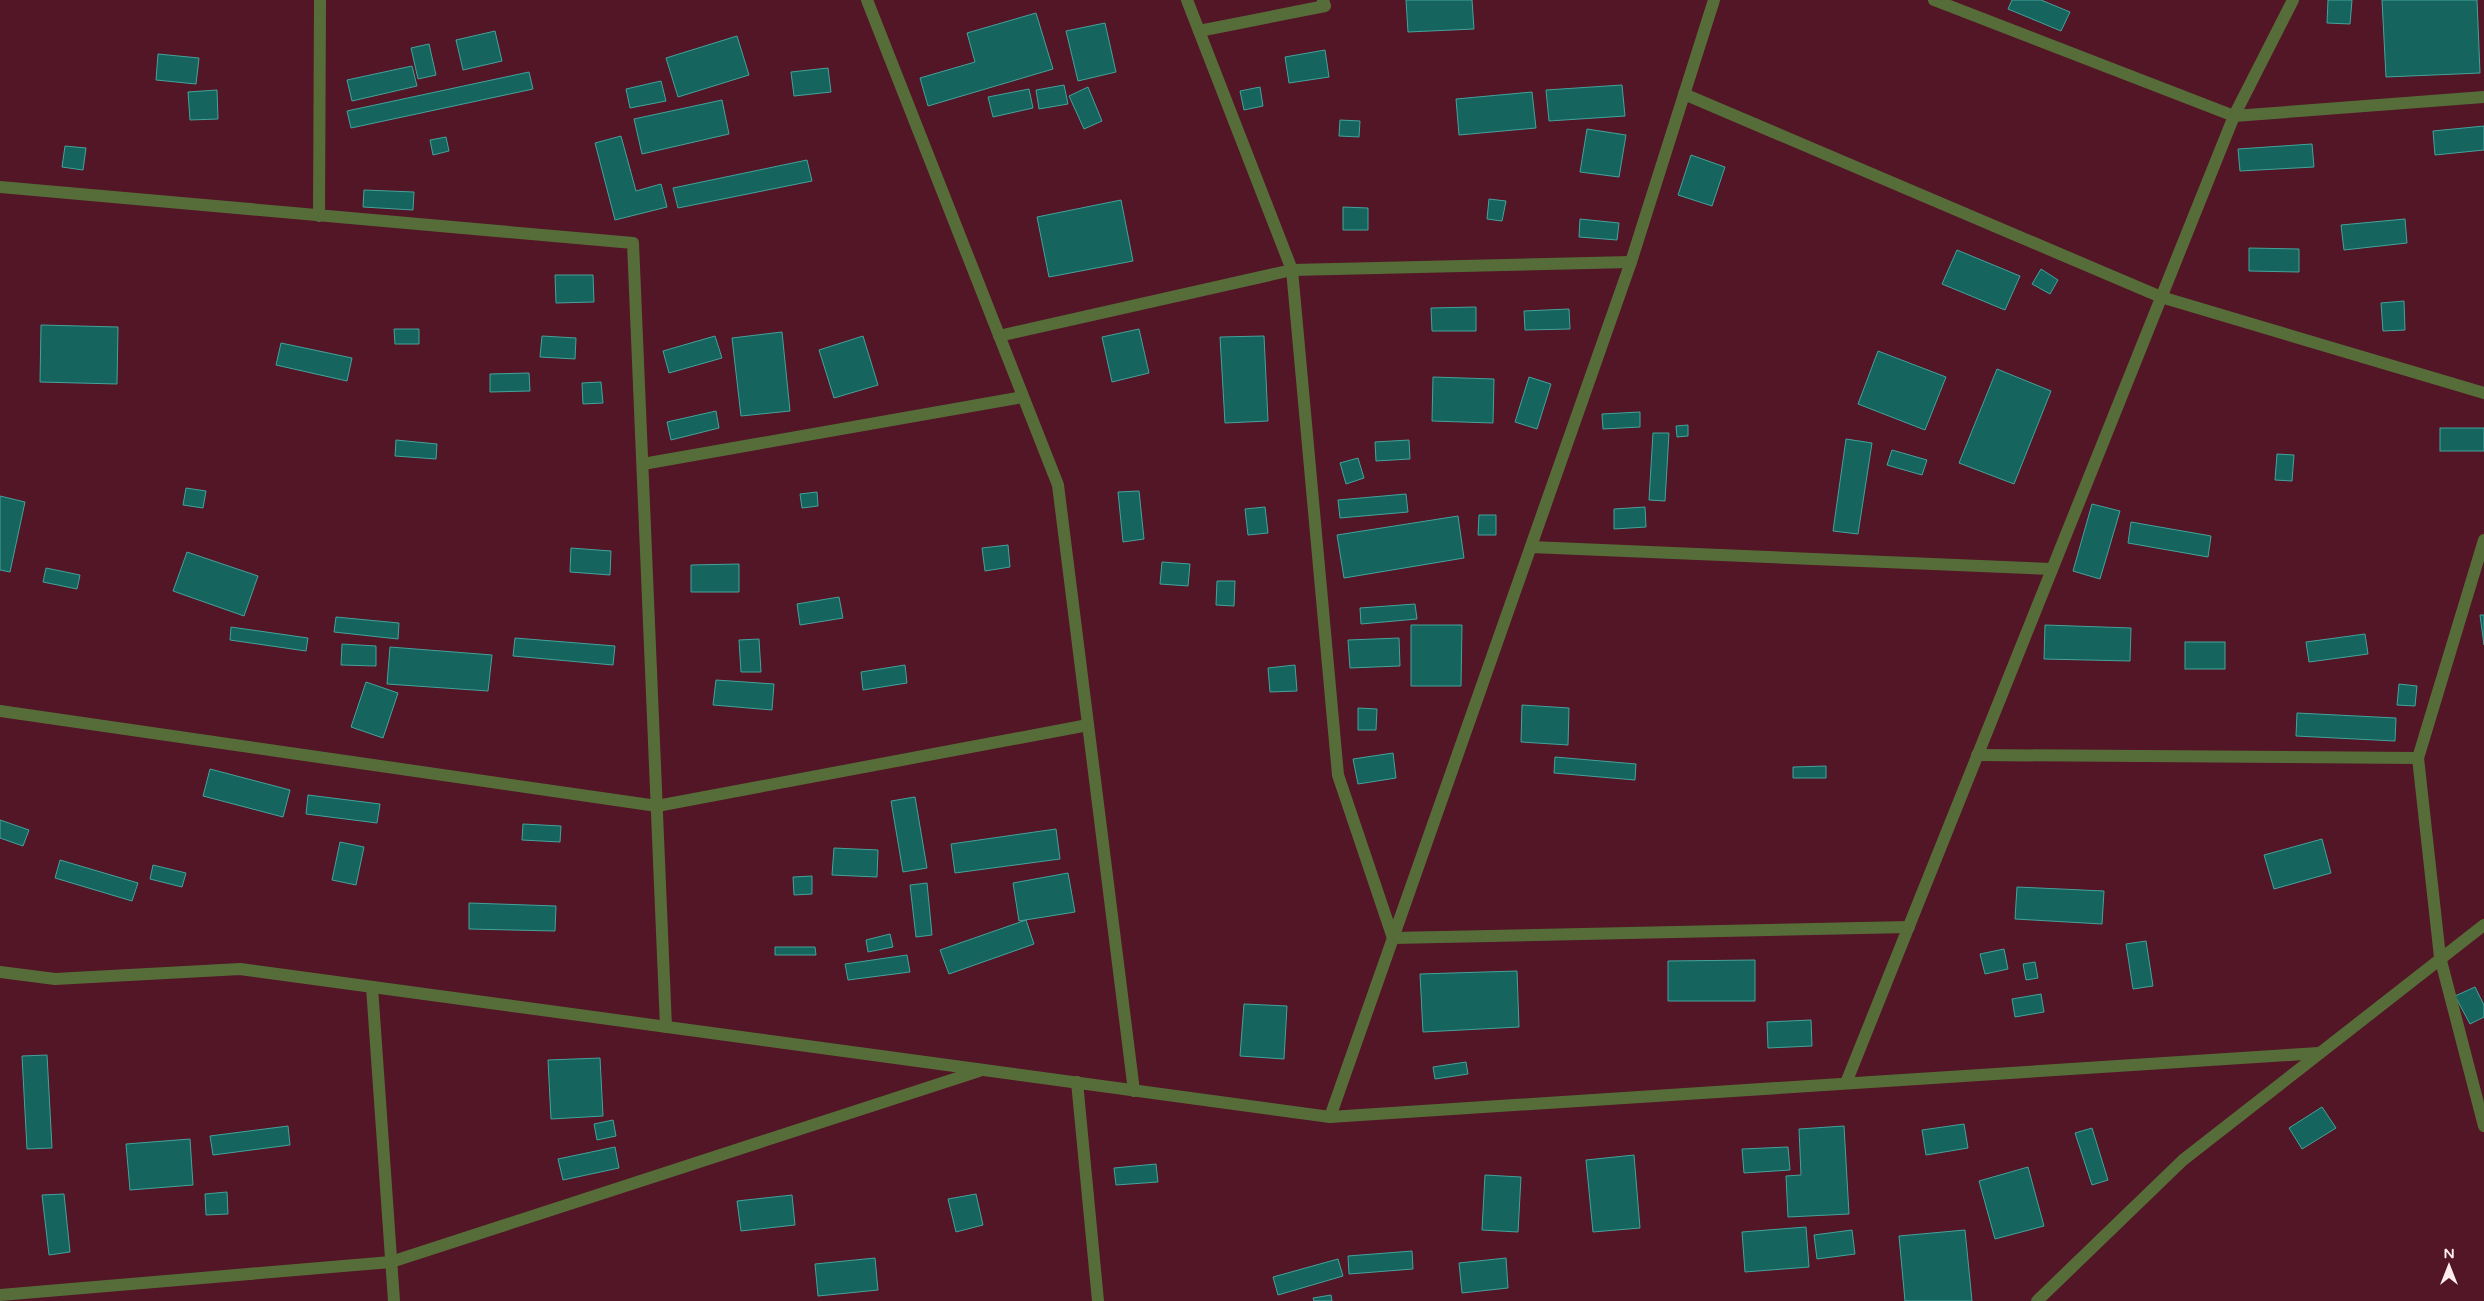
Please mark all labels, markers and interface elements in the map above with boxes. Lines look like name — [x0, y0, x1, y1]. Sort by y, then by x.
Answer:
north arrow — [2424, 1241, 2474, 1291]
text: N — [2443, 1245, 2455, 1262]

